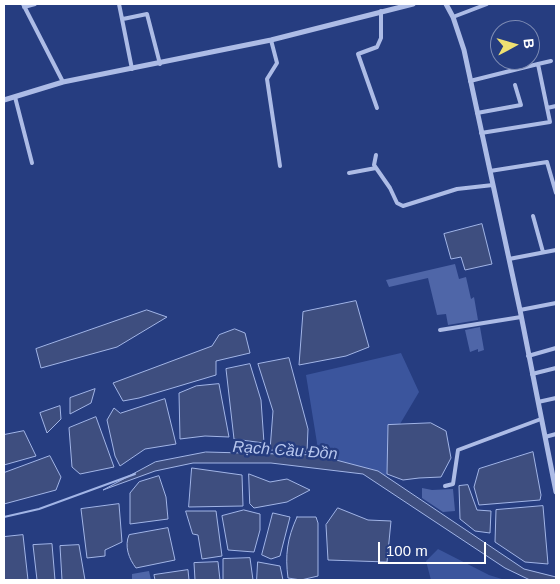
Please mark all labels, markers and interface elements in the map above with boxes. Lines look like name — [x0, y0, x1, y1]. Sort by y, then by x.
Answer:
north arrow — [490, 20, 540, 70]
text: B — [520, 38, 537, 49]
water label: Rạch Cầu Đồn — [232, 438, 338, 464]
scale bar — [380, 532, 488, 564]
text: 100 m — [386, 542, 428, 559]

